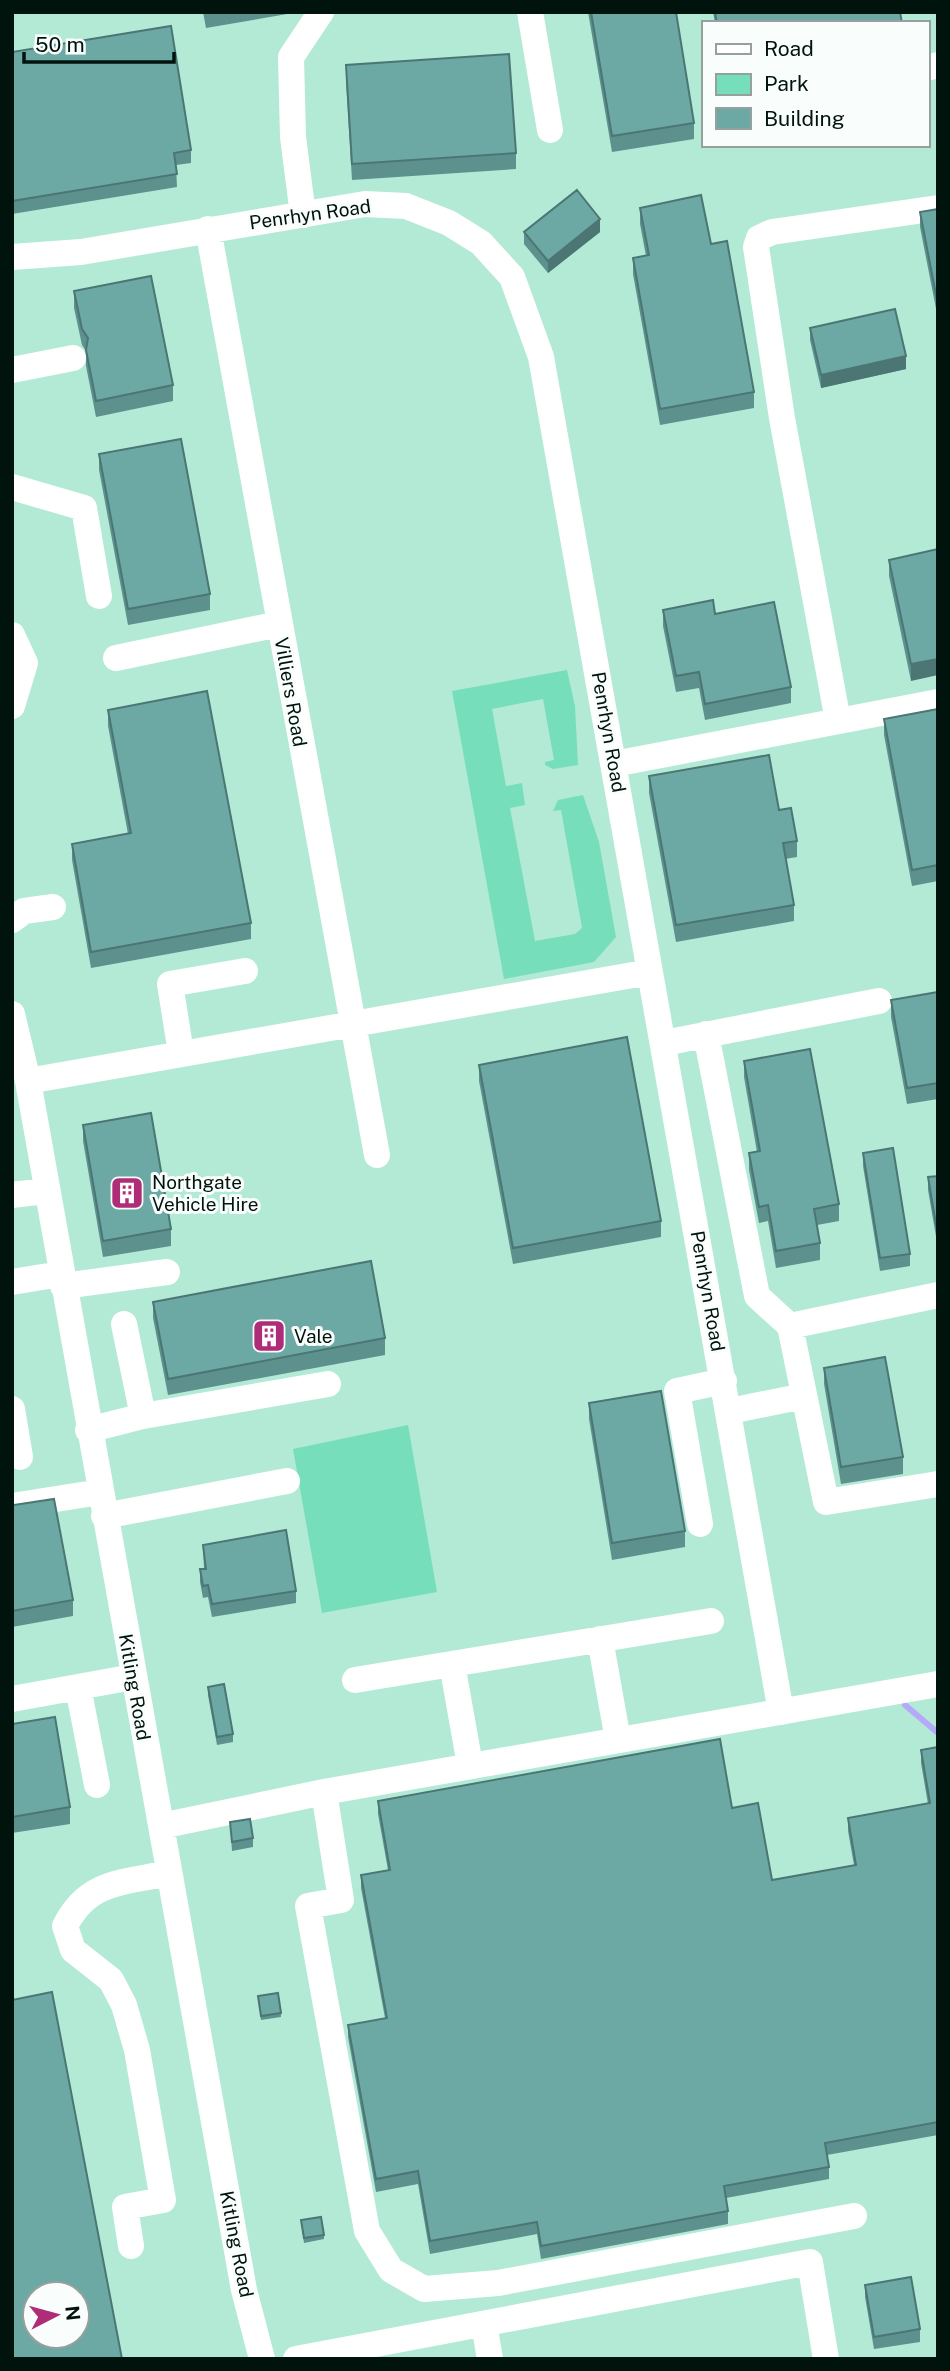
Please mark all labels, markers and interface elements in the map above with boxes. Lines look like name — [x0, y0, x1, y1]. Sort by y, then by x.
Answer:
scale bar — [24, 21, 175, 65]
legend — [702, 21, 929, 147]
text: 50 m — [35, 32, 85, 57]
text: Road — [764, 36, 814, 61]
text: Park — [764, 71, 809, 96]
text: Building — [764, 106, 845, 131]
street label: Penrhyn Road — [248, 195, 372, 233]
street label: Villiers Road — [271, 636, 311, 748]
street label: Penrhyn Road — [588, 670, 630, 794]
place label: Northgate Vehicle Hire — [152, 1171, 259, 1215]
building icon: Northgate Vehicle Hire — [108, 1174, 146, 1212]
street label: Penrhyn Road — [687, 1229, 729, 1353]
building icon: Vale — [250, 1317, 288, 1355]
place label: Vale — [294, 1325, 333, 1347]
street label: Kitling Road — [115, 1632, 155, 1742]
street label: Kitling Road — [216, 2189, 258, 2299]
north arrow — [21, 2280, 91, 2350]
text: N — [61, 2305, 85, 2322]

